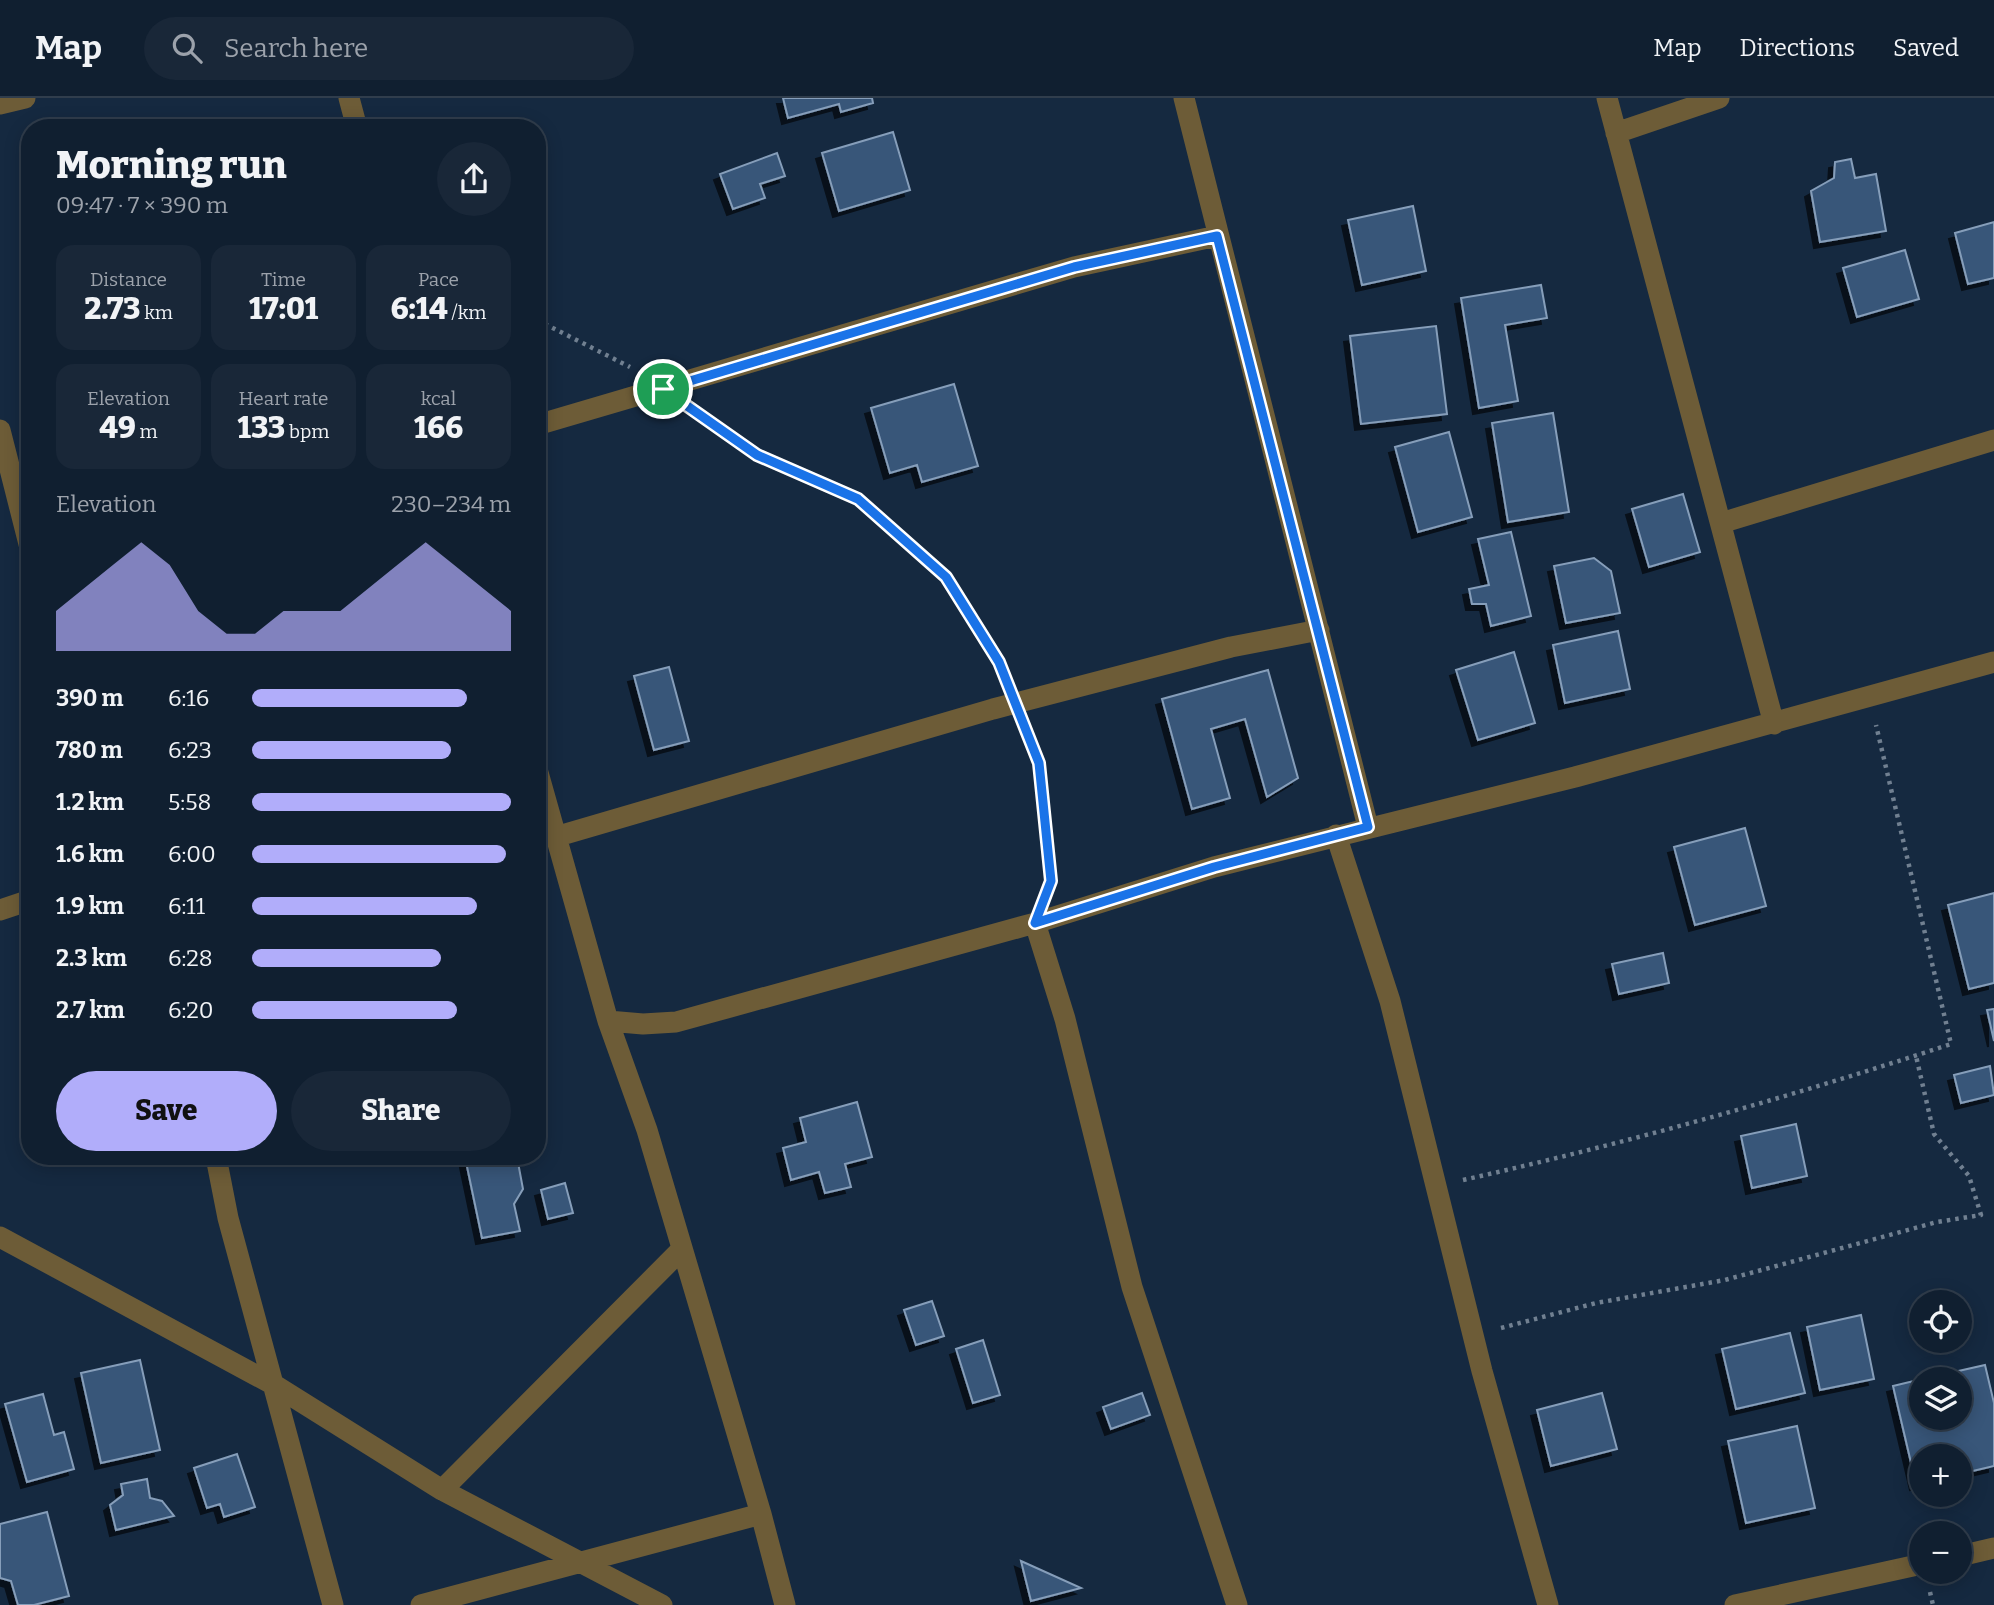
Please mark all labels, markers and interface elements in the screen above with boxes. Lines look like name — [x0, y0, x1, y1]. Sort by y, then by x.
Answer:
search box — [144, 17, 634, 80]
text: Map — [35, 28, 102, 68]
icon: search — [168, 29, 206, 67]
text: Search here — [224, 33, 368, 64]
text: Map — [1653, 34, 1702, 62]
text: Directions — [1740, 34, 1855, 62]
text: Saved — [1893, 34, 1959, 62]
text: Morning run — [56, 142, 287, 188]
button: share — [437, 142, 511, 216]
text: 09:47 · 7 × 390 m — [56, 191, 228, 219]
text: Distance — [90, 268, 167, 291]
text: Time — [261, 268, 306, 291]
text: Pace — [418, 268, 459, 291]
text: 2.73 — [84, 291, 140, 327]
text: 17:01 — [249, 291, 318, 327]
text: 6:14 — [391, 291, 448, 327]
text: km — [140, 301, 173, 324]
text: /km — [448, 301, 486, 324]
pin — [633, 359, 693, 419]
icon: arrive — [644, 370, 682, 408]
text: Elevation — [87, 387, 170, 410]
text: Heart rate — [239, 387, 328, 410]
text: kcal — [421, 387, 456, 410]
text: 49 — [99, 410, 136, 446]
text: 133 — [238, 410, 285, 446]
text: 166 — [414, 410, 463, 446]
text: m — [136, 420, 158, 443]
text: bpm — [285, 420, 329, 443]
text: Elevation — [56, 490, 156, 518]
text: 230–234 m — [391, 490, 511, 518]
text: 390 m — [56, 684, 124, 712]
text: 6:16 — [168, 684, 209, 712]
text: 780 m — [56, 736, 123, 764]
text: 6:23 — [168, 736, 212, 764]
text: 1.2 km — [56, 788, 124, 816]
text: 5:58 — [168, 788, 211, 816]
text: 1.6 km — [56, 840, 124, 868]
text: 6:00 — [168, 840, 216, 868]
text: 1.9 km — [56, 892, 124, 920]
text: 6:11 — [168, 892, 205, 920]
text: 2.3 km — [56, 944, 127, 972]
text: 6:28 — [168, 944, 213, 972]
text: 2.7 km — [56, 996, 125, 1024]
text: 6:20 — [168, 996, 214, 1024]
button: Save — [56, 1071, 277, 1151]
button: Share — [291, 1071, 511, 1151]
map controls — [1909, 1290, 1972, 1584]
button: locate — [1909, 1290, 1972, 1353]
button: layers — [1909, 1367, 1972, 1430]
button: + — [1909, 1444, 1972, 1507]
button: − — [1909, 1521, 1972, 1584]

